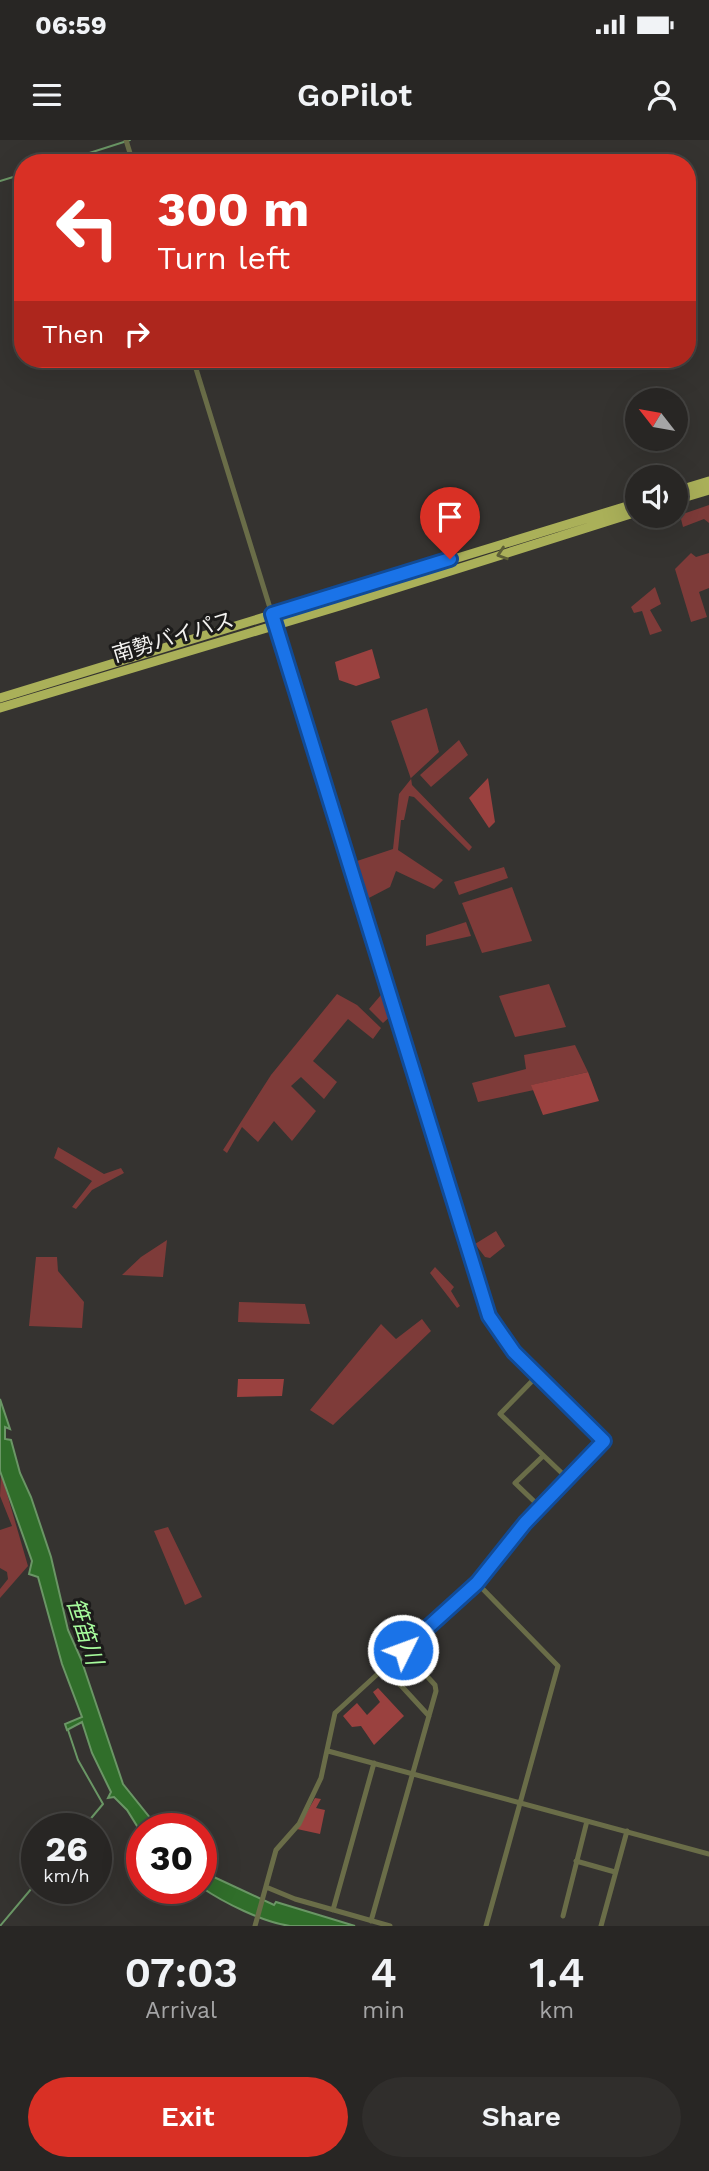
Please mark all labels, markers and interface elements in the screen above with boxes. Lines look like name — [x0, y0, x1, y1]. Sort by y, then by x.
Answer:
text: 06:59 — [35, 10, 107, 40]
icon: menu — [28, 76, 66, 114]
text: GoPilot — [297, 76, 412, 114]
icon: person — [643, 76, 681, 114]
text: 300 m — [157, 180, 309, 238]
icon: left — [42, 182, 133, 273]
text: Turn left — [157, 239, 290, 277]
icon: right — [118, 315, 156, 353]
text: Then — [42, 319, 104, 349]
north arrow — [625, 388, 688, 452]
map controls — [625, 388, 688, 528]
button: sound — [625, 465, 688, 528]
pin — [420, 487, 480, 559]
icon: arrive — [431, 498, 469, 536]
one-way arrow — [496, 546, 508, 560]
street label: 南勢バイパス — [109, 606, 237, 667]
water label: 笹笛川 — [61, 1594, 109, 1671]
position arrow — [366, 1613, 440, 1687]
speed limit sign: 30 — [126, 1813, 217, 1904]
text: 26 — [45, 1828, 88, 1870]
text: km/h — [43, 1865, 90, 1886]
text: 07:03 — [124, 1948, 238, 1997]
text: 4 — [370, 1948, 397, 1997]
text: 1.4 — [529, 1948, 585, 1997]
text: Arrival — [145, 1997, 217, 2024]
text: min — [362, 1997, 405, 2024]
text: km — [539, 1997, 574, 2024]
button: Exit — [28, 2077, 348, 2157]
button: Share — [362, 2077, 681, 2157]

